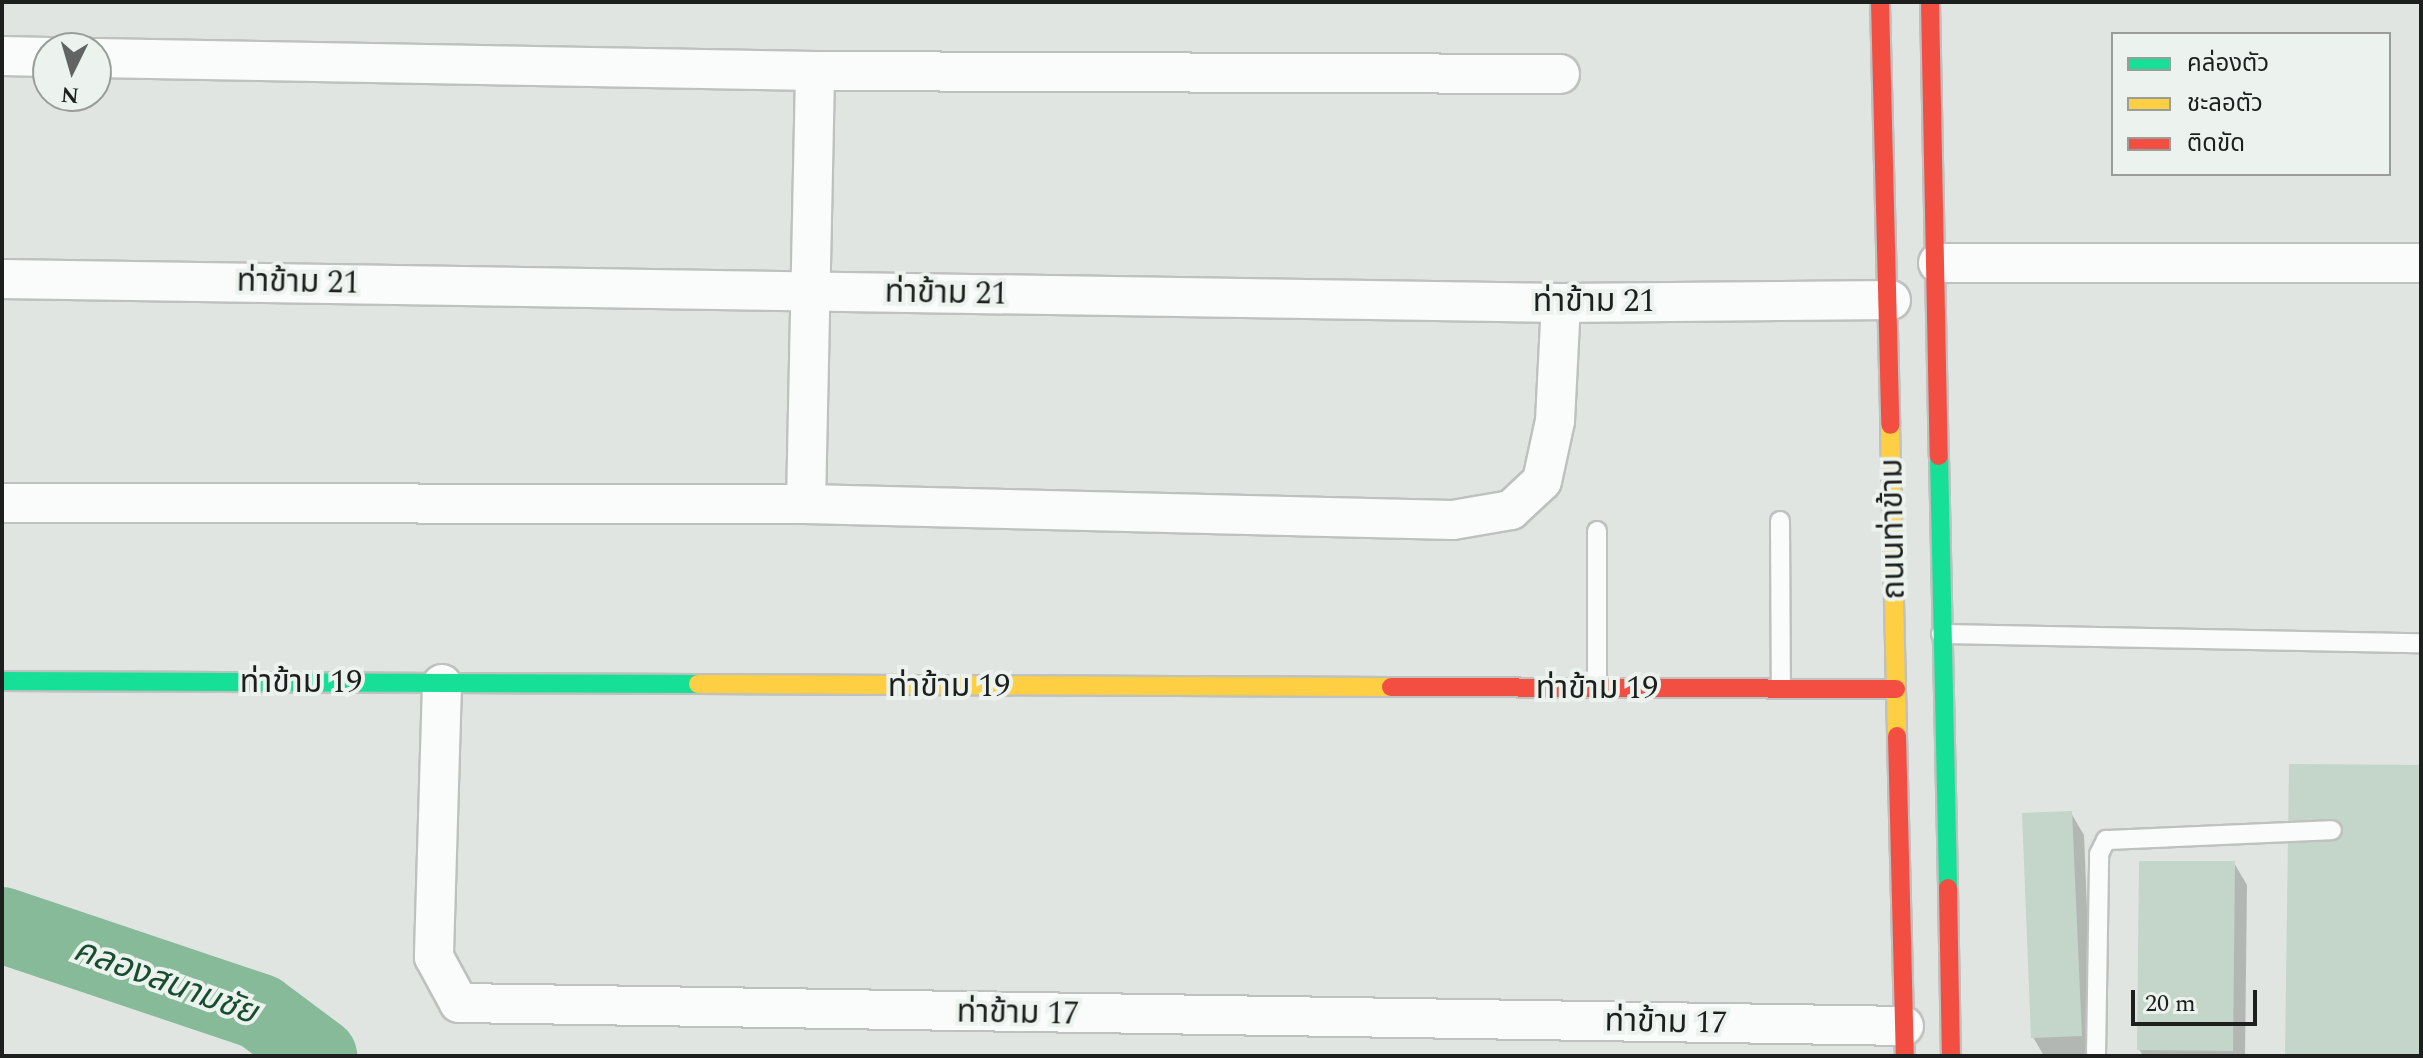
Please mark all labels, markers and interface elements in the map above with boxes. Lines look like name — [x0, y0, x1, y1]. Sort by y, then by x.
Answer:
north arrow — [32, 32, 112, 112]
legend — [2111, 32, 2391, 176]
text: คล่องตัว — [2187, 46, 2269, 82]
text: N — [60, 77, 80, 112]
text: ชะลอตัว — [2187, 86, 2263, 122]
text: ติดขัด — [2187, 126, 2245, 162]
street label: ท่าข้าม 21 — [236, 263, 360, 303]
street label: ท่าข้าม 21 — [884, 274, 1008, 314]
street label: ท่าข้าม 21 — [1533, 283, 1655, 321]
street label: ถนนท่าข้าม — [1874, 458, 1914, 600]
street label: ท่าข้าม 19 — [240, 664, 362, 702]
street label: ท่าข้าม 19 — [888, 668, 1010, 706]
street label: ท่าข้าม 19 — [1536, 670, 1658, 708]
water label: คลองสนามชัย — [68, 930, 262, 1034]
scale bar — [2135, 974, 2261, 1024]
text: 20 m — [2145, 986, 2196, 1022]
street label: ท่าข้าม 17 — [956, 994, 1080, 1034]
street label: ท่าข้าม 17 — [1604, 1003, 1728, 1043]

